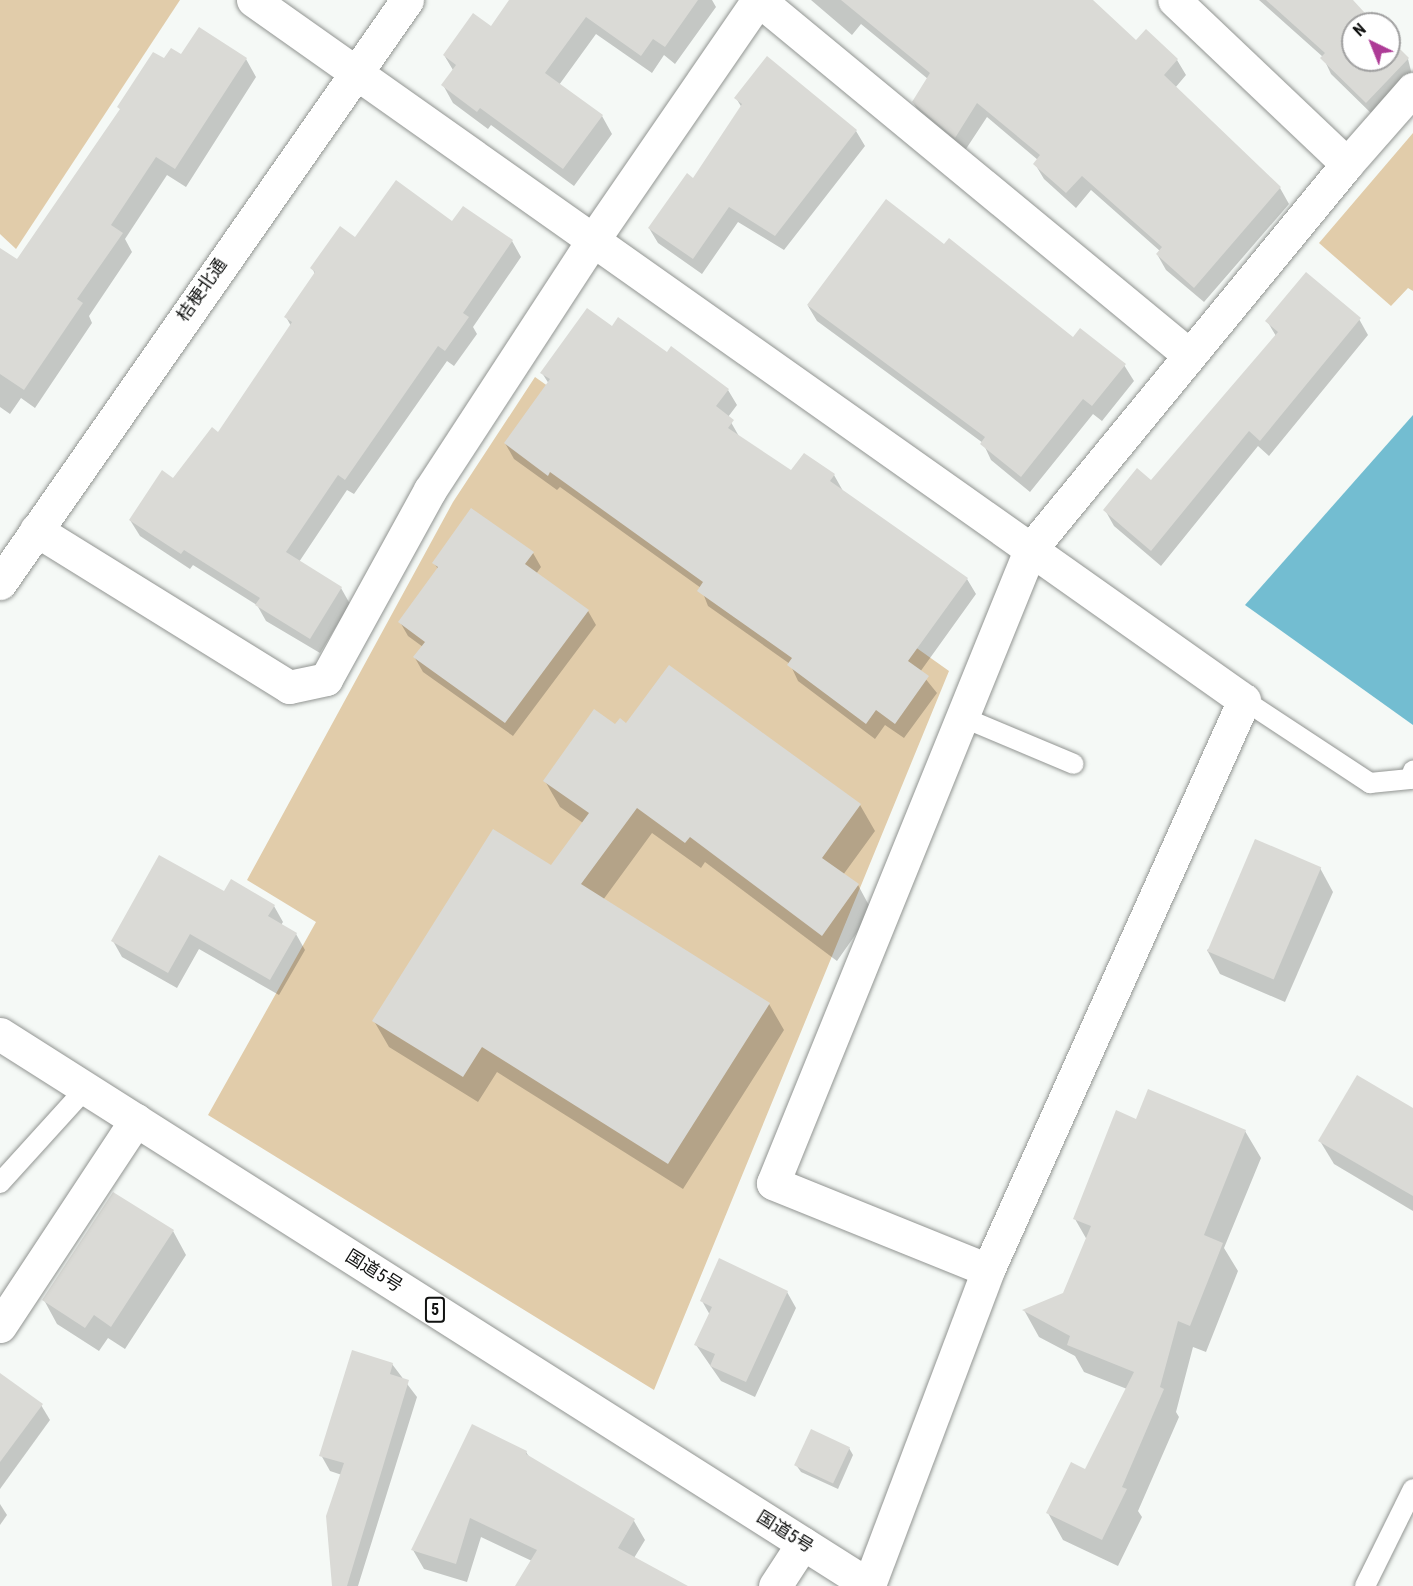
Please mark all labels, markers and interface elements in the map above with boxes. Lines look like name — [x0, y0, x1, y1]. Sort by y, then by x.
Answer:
north arrow — [1341, 12, 1401, 72]
text: N — [1350, 20, 1370, 40]
street label: 桔梗北通 — [173, 254, 231, 326]
street label: 国道5号 — [342, 1245, 406, 1297]
road number: 5 — [424, 1297, 446, 1323]
street label: 国道5号 — [753, 1506, 817, 1558]

